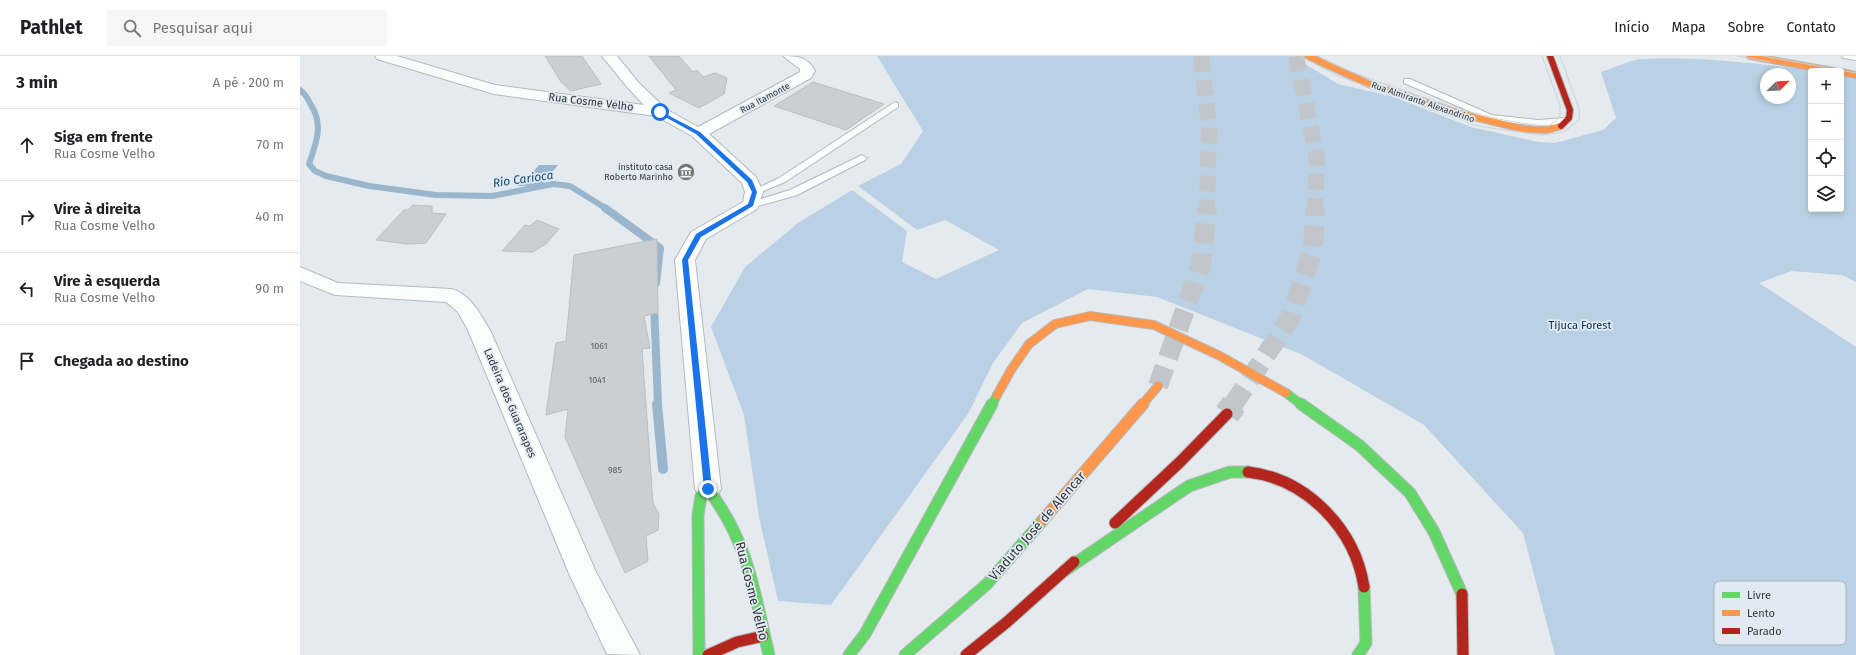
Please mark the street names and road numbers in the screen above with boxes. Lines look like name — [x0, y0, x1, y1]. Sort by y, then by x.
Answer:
street label: Rua Almirante Alexandrino — [1370, 80, 1476, 124]
street label: Rua Itamonte — [738, 81, 792, 115]
street label: Rua Cosme Velho — [548, 90, 634, 114]
street label: Ladeira dos Guararapes — [481, 346, 539, 460]
street label: Viaduto José de Alencar — [986, 468, 1088, 584]
street label: Rua Cosme Velho — [732, 540, 772, 642]

